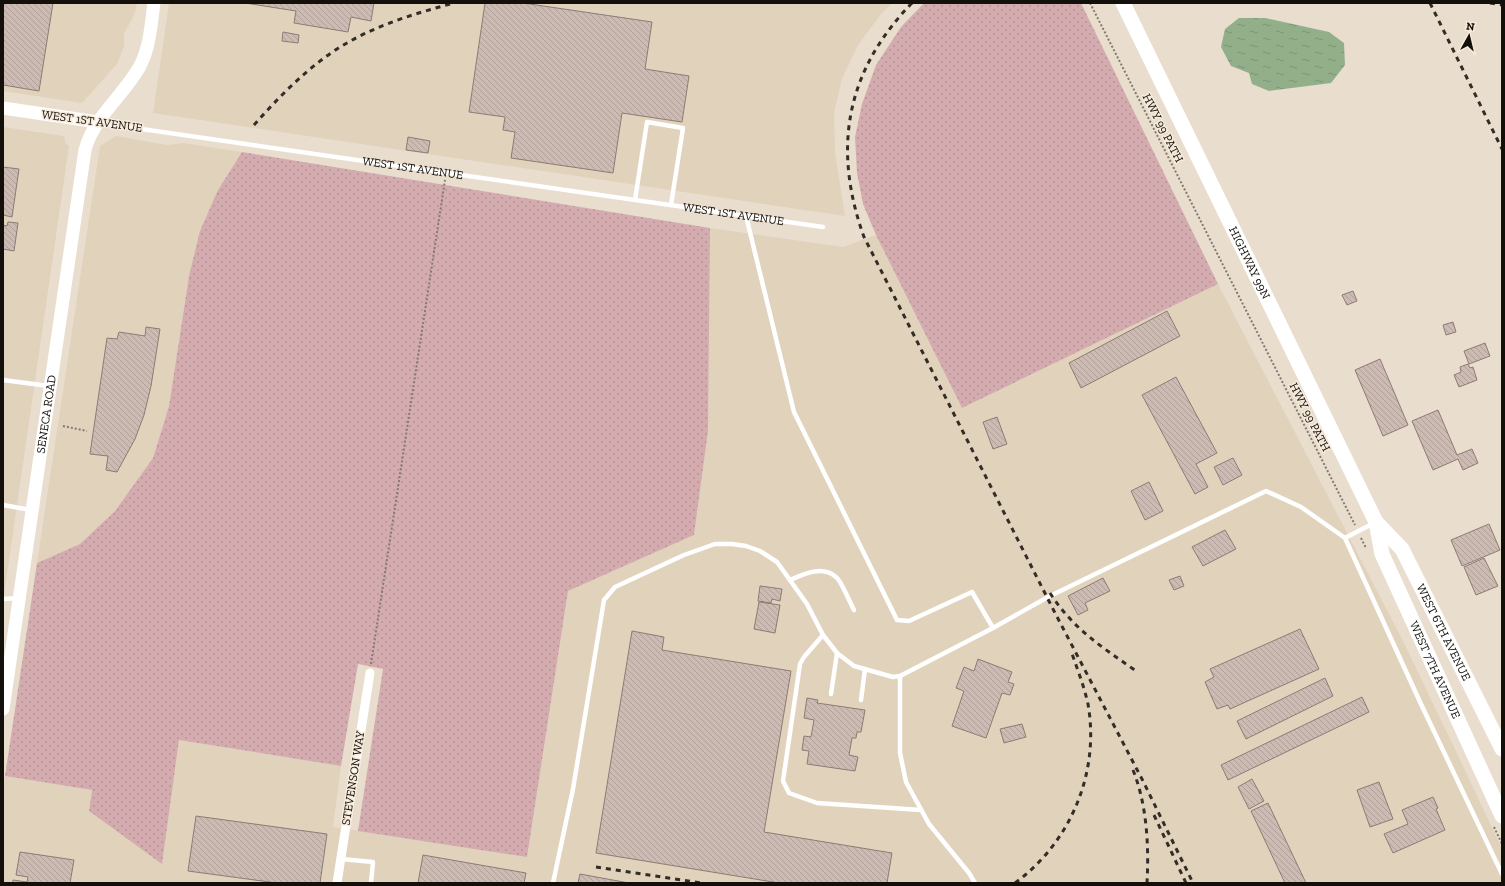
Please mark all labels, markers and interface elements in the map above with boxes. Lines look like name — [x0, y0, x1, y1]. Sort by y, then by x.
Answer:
north arrow — [1449, 16, 1489, 56]
text: N — [1465, 20, 1476, 34]
street label: HWY 99 PATH — [1140, 91, 1186, 165]
street label: WEST 1ST AVENUE — [41, 107, 143, 135]
street label: WEST 1ST AVENUE — [361, 154, 464, 182]
street label: WEST 1ST AVENUE — [682, 200, 785, 228]
street label: HIGHWAY 99N — [1226, 224, 1273, 301]
street label: SENECA ROAD — [34, 374, 59, 454]
street label: HWY 99 PATH — [1287, 380, 1333, 454]
street label: WEST 6TH AVENUE — [1414, 582, 1474, 683]
street label: WEST 7TH AVENUE — [1407, 619, 1463, 721]
street label: STEVENSON WAY — [339, 729, 367, 826]

